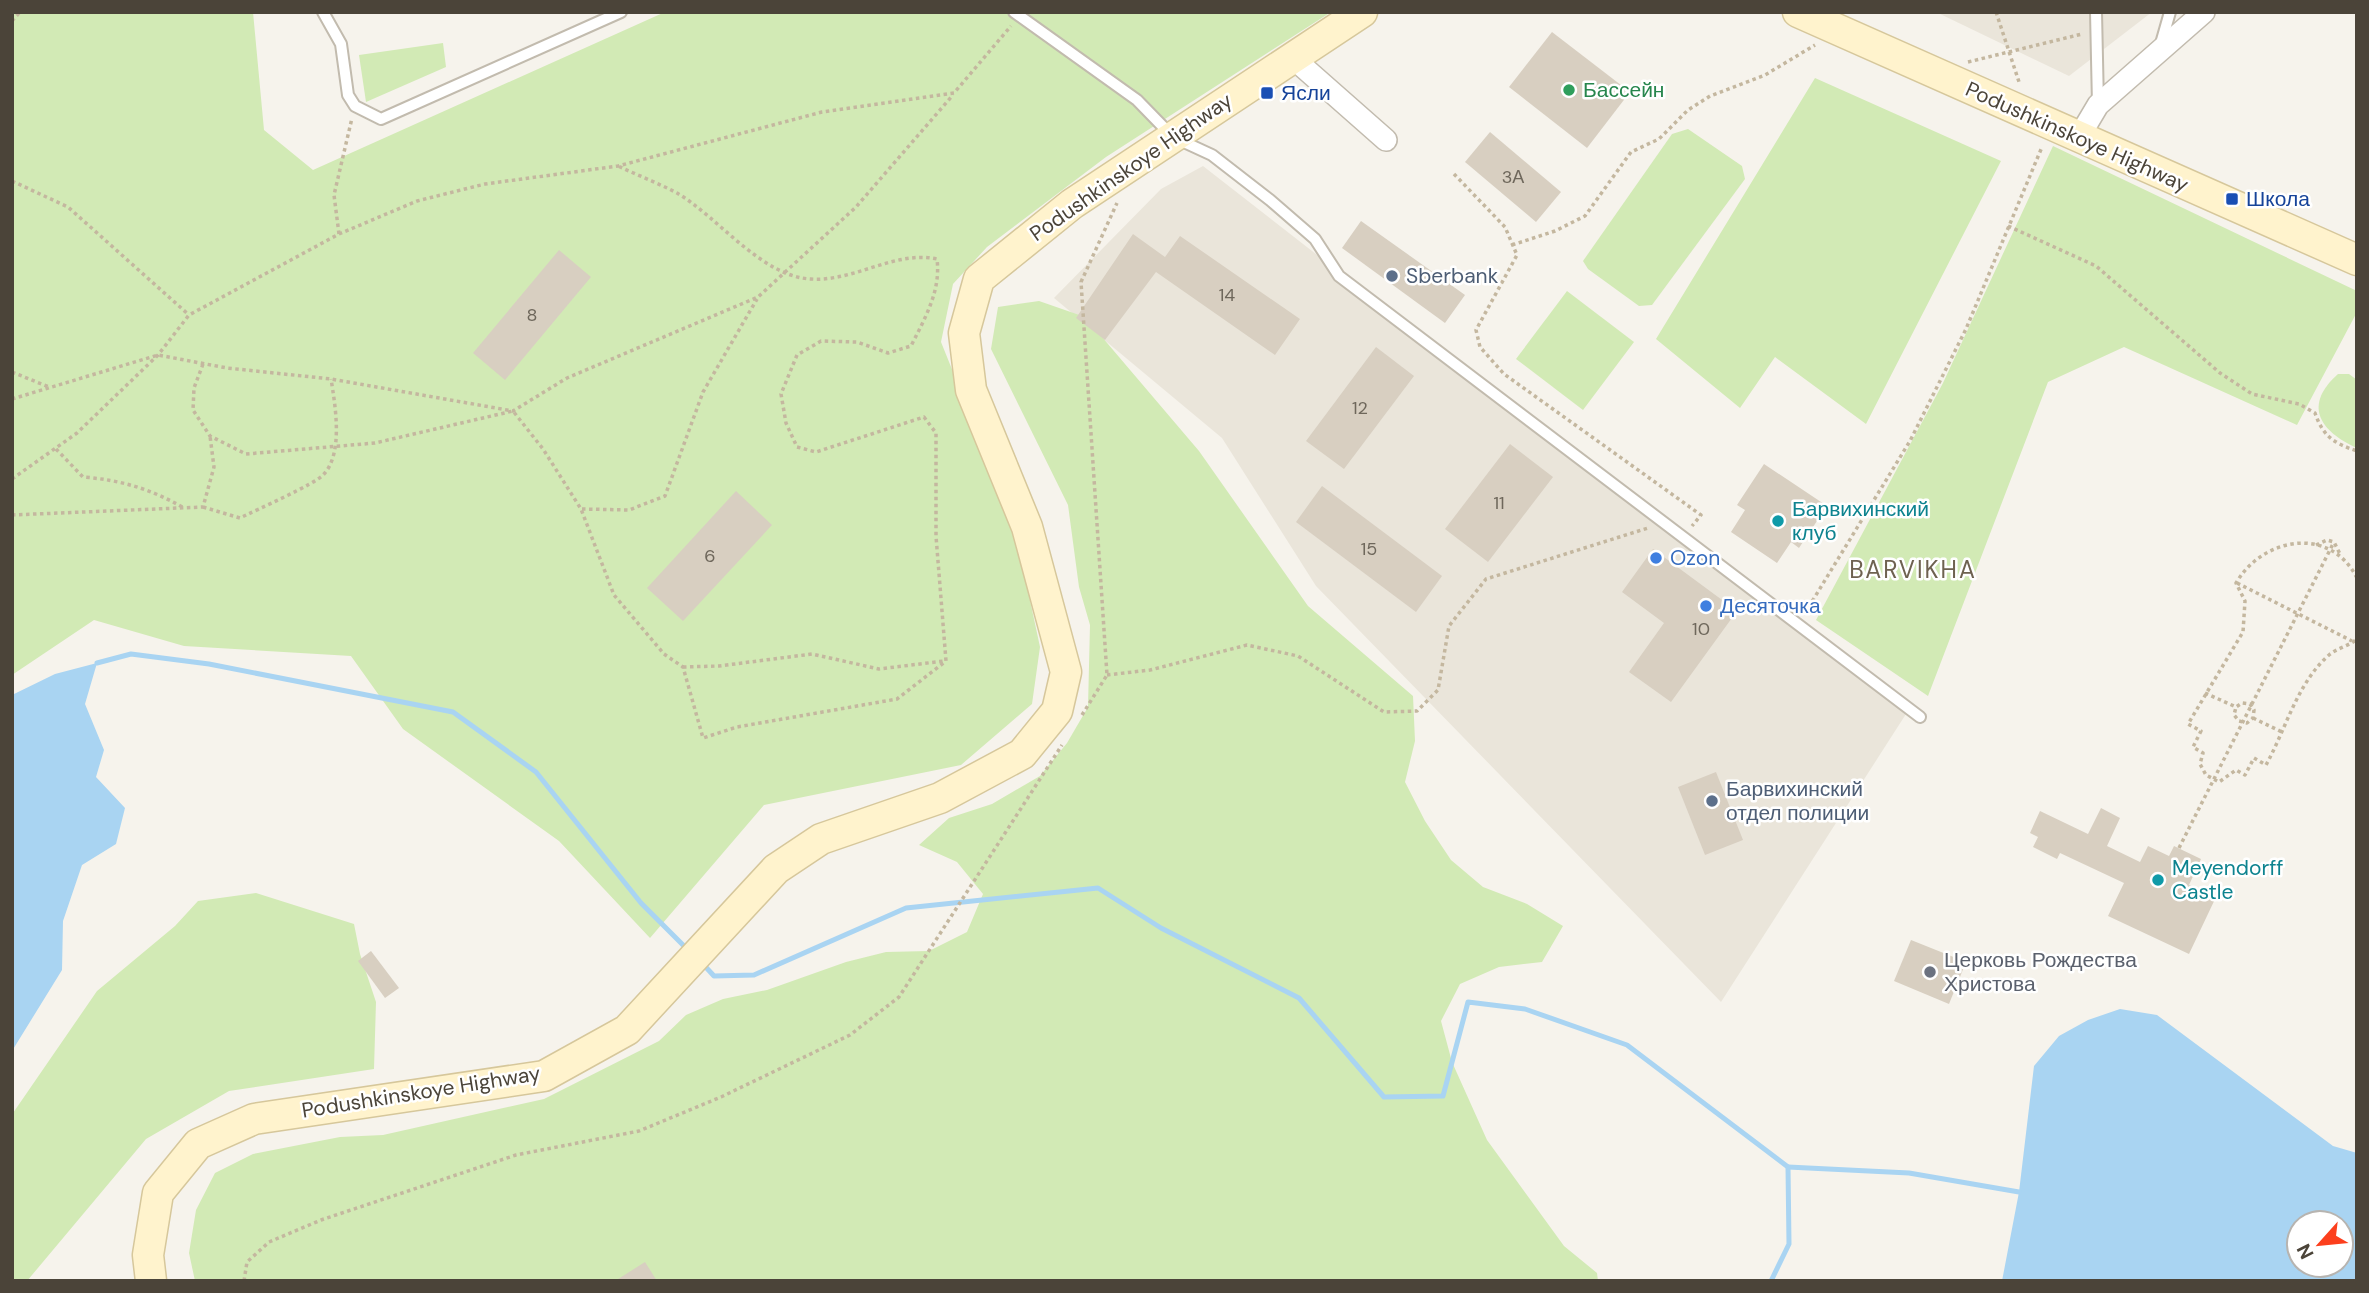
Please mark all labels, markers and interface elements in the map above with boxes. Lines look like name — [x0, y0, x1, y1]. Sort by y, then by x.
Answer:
street label: Podushkinskoye Highway — [1961, 75, 2193, 199]
place label: Бассейн — [1583, 76, 1664, 104]
place label: Ясли — [1281, 79, 1331, 107]
marker: Бассейн — [1561, 82, 1577, 98]
marker: Ясли — [1259, 85, 1275, 101]
street label: Podushkinskoye Highway — [1024, 86, 1238, 248]
house number: 3А — [1502, 165, 1524, 189]
place label: Школа — [2246, 185, 2310, 213]
marker: Школа — [2224, 191, 2240, 207]
place label: Sberbank — [1406, 262, 1499, 290]
marker: Sberbank — [1384, 268, 1400, 284]
house number: 14 — [1219, 283, 1235, 307]
house number: 8 — [527, 303, 537, 327]
house number: 12 — [1352, 396, 1368, 420]
house number: 11 — [1493, 491, 1505, 515]
place label: Барвихинский клуб — [1792, 495, 1929, 547]
marker: Барвихинский клуб — [1770, 513, 1786, 529]
house number: 15 — [1361, 537, 1377, 561]
house number: 6 — [704, 544, 716, 568]
place label: Ozon — [1670, 544, 1720, 572]
marker: Ozon — [1648, 550, 1664, 566]
district label: BARVIKHA — [1849, 554, 1977, 585]
place label: Десяточка — [1720, 592, 1821, 620]
marker: Десяточка — [1698, 598, 1714, 614]
house number: 10 — [1692, 617, 1710, 641]
place label: Барвихинский отдел полиции — [1726, 775, 1869, 827]
marker: Барвихинский отдел полиции — [1704, 793, 1720, 809]
place label: Meyendorff Castle — [2172, 854, 2284, 906]
marker: Meyendorff Castle — [2150, 872, 2166, 888]
place label: Церковь Рождества Христова — [1944, 946, 2137, 998]
marker: Церковь Рождества Христова — [1922, 964, 1938, 980]
street label: Podushkinskoye Highway — [300, 1059, 543, 1125]
north arrow — [2285, 1209, 2355, 1279]
text: N — [2291, 1240, 2320, 1263]

